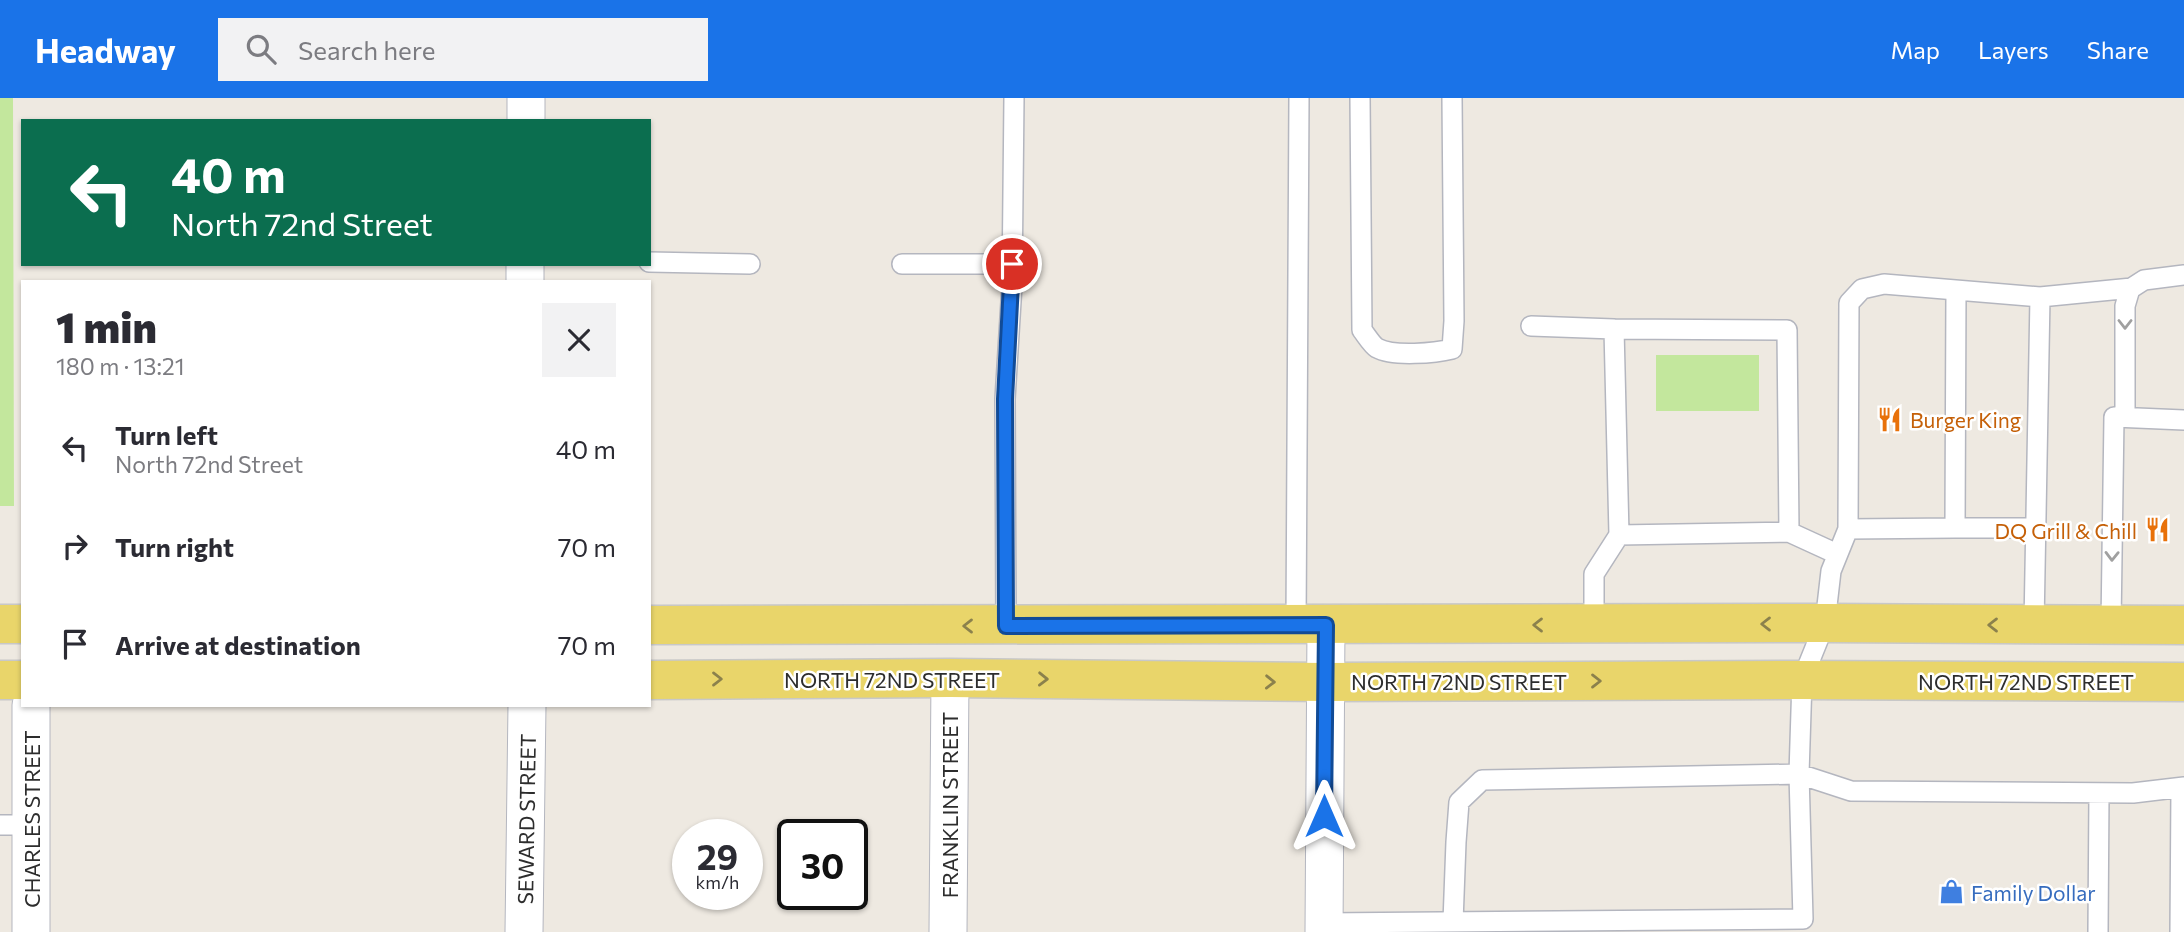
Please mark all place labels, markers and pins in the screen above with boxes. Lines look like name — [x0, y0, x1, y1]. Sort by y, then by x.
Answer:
pin — [982, 234, 1042, 294]
restaurant icon: Burger King — [1876, 405, 1904, 433]
place label: Burger King — [1910, 407, 2021, 432]
restaurant icon: DQ Grill & Chill — [2143, 516, 2171, 544]
place label: DQ Grill & Chill — [1995, 518, 2137, 543]
shop icon: Family Dollar — [1937, 878, 1965, 906]
place label: Family Dollar — [1971, 880, 2096, 905]

